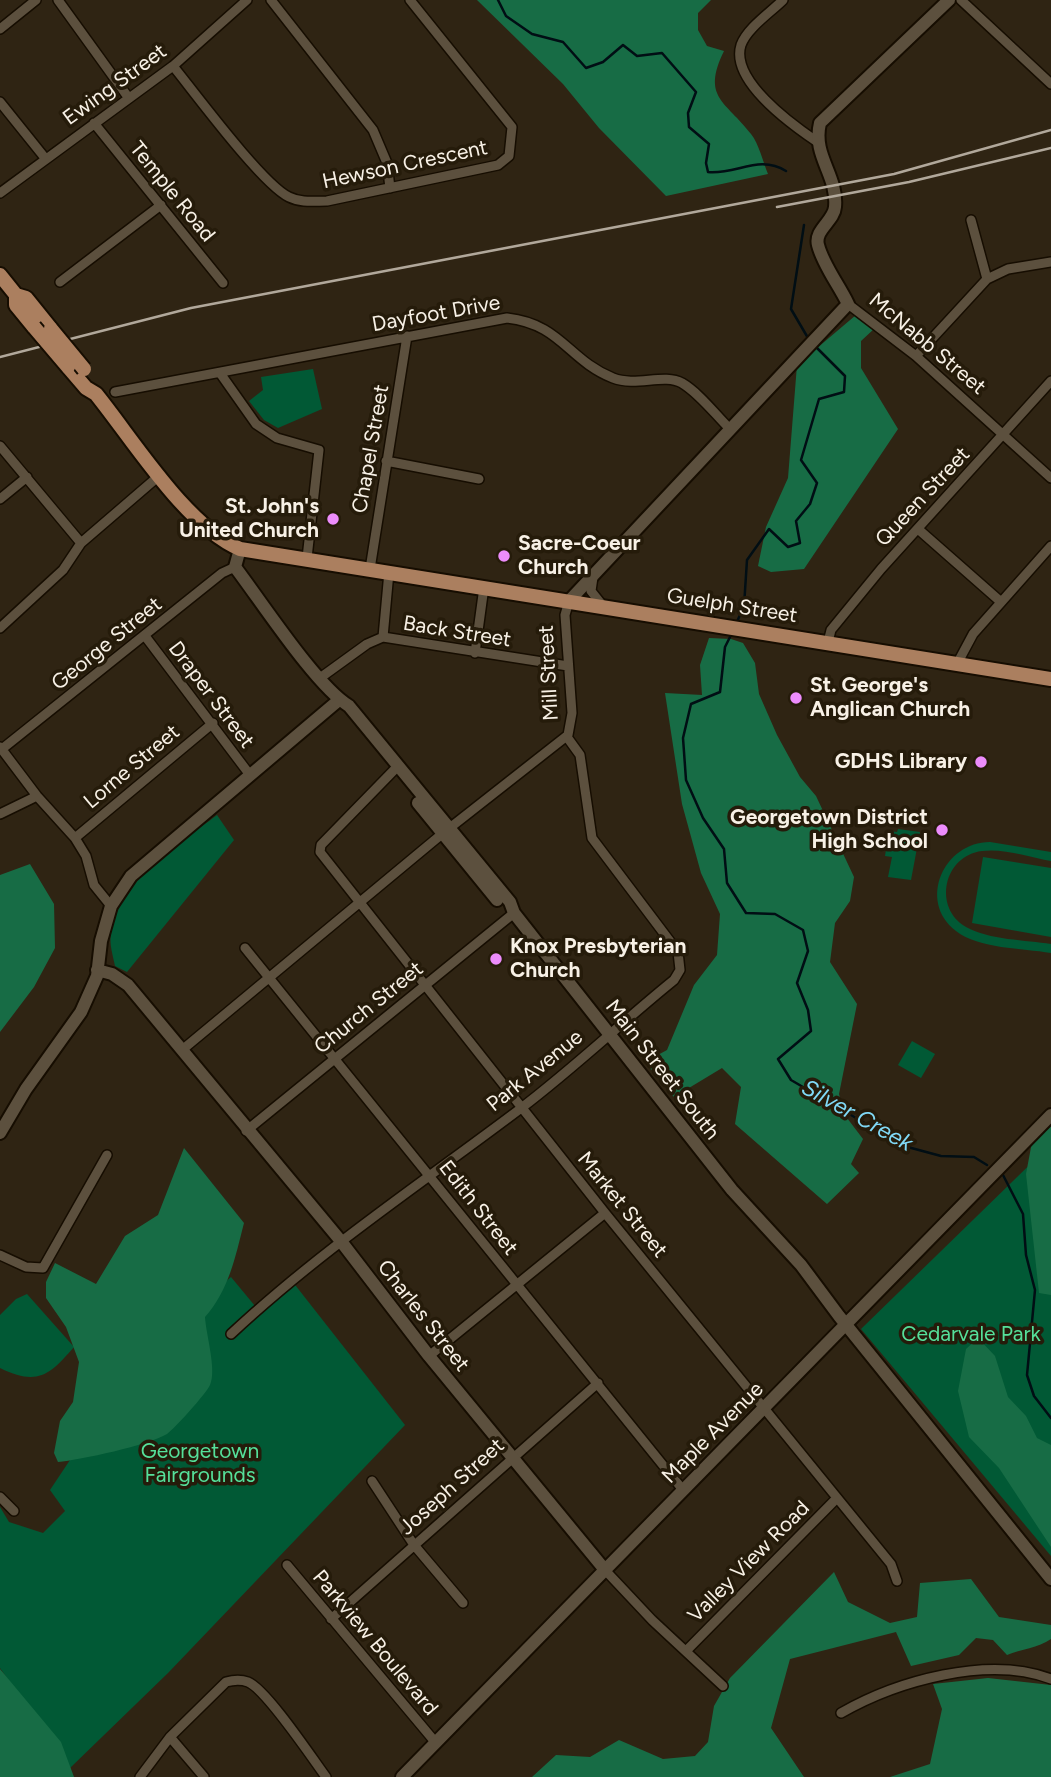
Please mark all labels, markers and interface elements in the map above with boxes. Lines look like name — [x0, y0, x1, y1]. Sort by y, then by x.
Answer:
street label: Ewing Street — [58, 39, 172, 131]
street label: Hewson Crescent — [320, 135, 490, 195]
street label: Temple Road — [124, 137, 220, 247]
street label: McNabb Street — [863, 288, 991, 400]
street label: Dayfoot Drive — [370, 290, 502, 338]
street label: Chapel Street — [347, 383, 395, 515]
street label: Queen Street — [871, 442, 975, 552]
place label: St. John's United Church — [179, 494, 319, 544]
marker: St. John's United Church — [325, 511, 341, 527]
place label: Sacre-Coeur Church — [518, 531, 641, 581]
marker: Sacre-Coeur Church — [496, 548, 512, 564]
street label: Guelph Street — [665, 583, 799, 629]
street label: George Street — [47, 592, 167, 696]
street label: Back Street — [401, 611, 513, 653]
street label: Mill Street — [534, 624, 564, 722]
street label: Draper Street — [163, 637, 259, 753]
place label: St. George's Anglican Church — [810, 673, 970, 723]
marker: St. George's Anglican Church — [788, 690, 804, 706]
street label: Lorne Street — [79, 720, 185, 814]
place label: GDHS Library — [835, 749, 967, 775]
marker: GDHS Library — [973, 754, 989, 770]
place label: Georgetown District High School — [730, 805, 928, 855]
marker: Georgetown District High School — [934, 822, 950, 838]
place label: Knox Presbyterian Church — [510, 934, 686, 984]
marker: Knox Presbyterian Church — [488, 951, 504, 967]
street label: Church Street — [309, 956, 429, 1060]
street label: Main Street South — [600, 995, 724, 1145]
street label: Park Avenue — [482, 1025, 588, 1117]
water label: Silver Creek — [796, 1074, 918, 1158]
street label: Market Street — [572, 1147, 672, 1263]
street label: Edith Street — [433, 1156, 523, 1260]
street label: Charles Street — [372, 1255, 474, 1377]
park label: Cedarvale Park — [901, 1322, 1041, 1348]
street label: Maple Avenue — [657, 1377, 769, 1489]
street label: Joseph Street — [394, 1433, 510, 1541]
park label: Georgetown Fairgrounds — [141, 1439, 259, 1489]
street label: Valley View Road — [683, 1496, 815, 1628]
street label: Parkview Boulevard — [307, 1565, 443, 1721]

